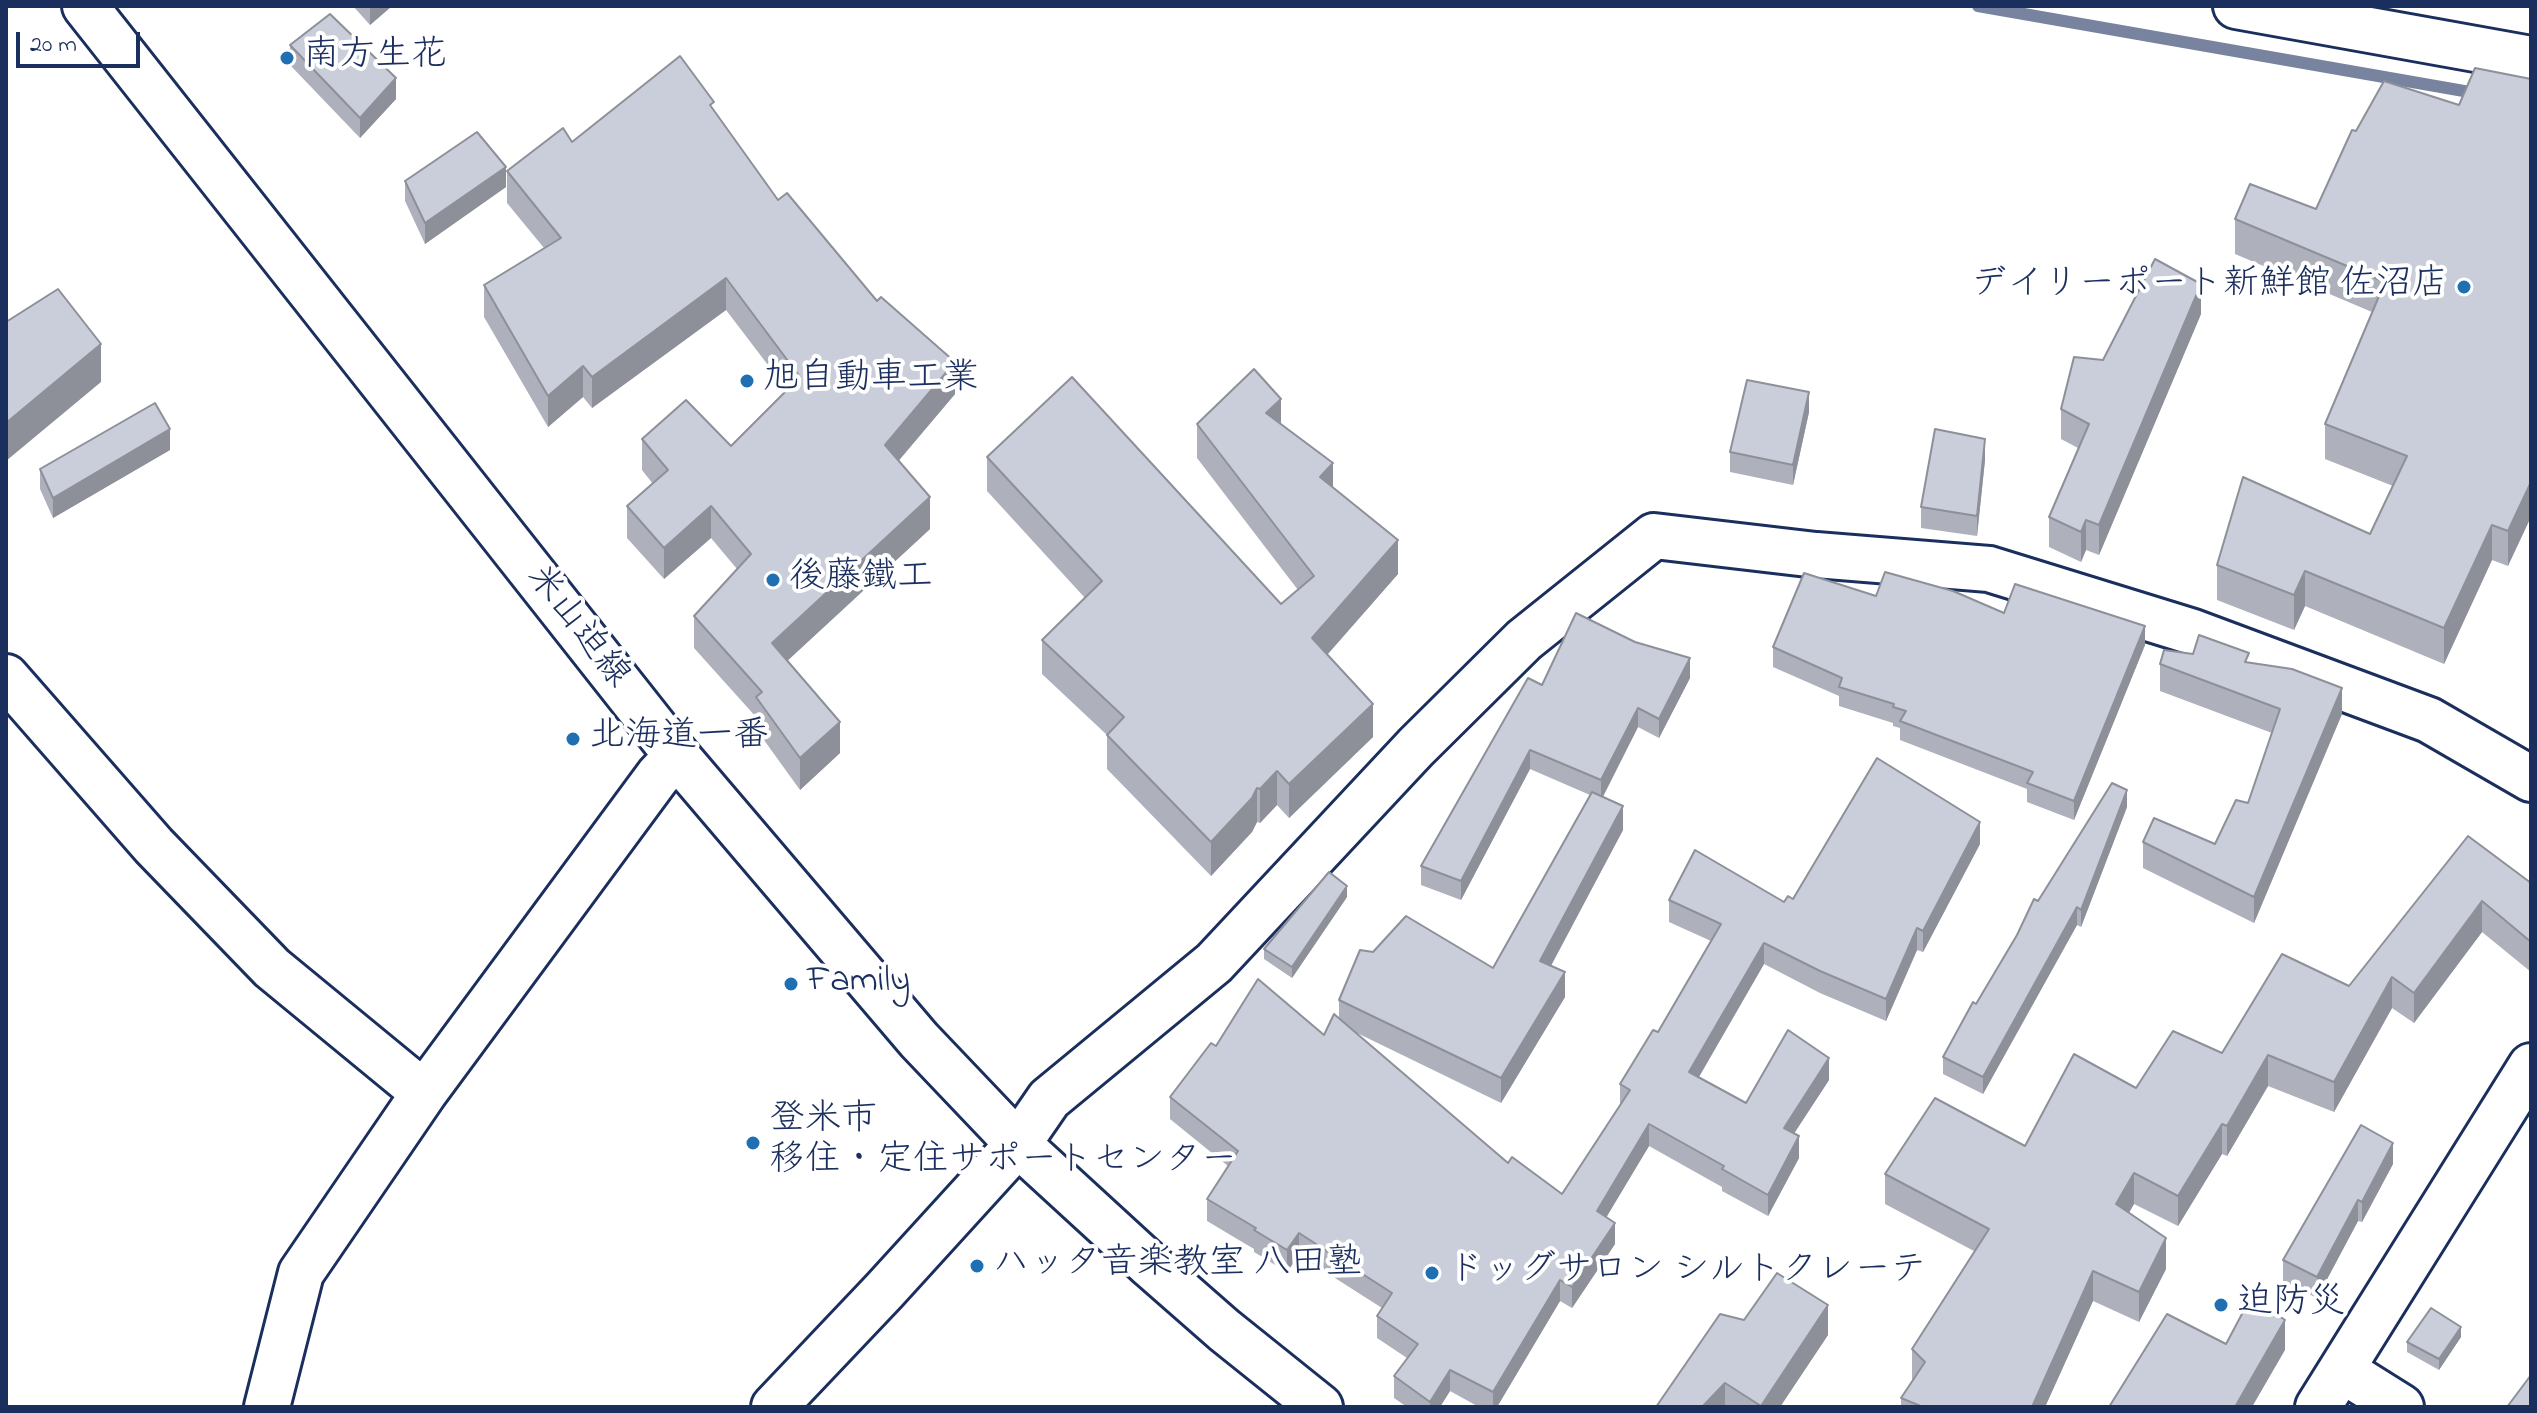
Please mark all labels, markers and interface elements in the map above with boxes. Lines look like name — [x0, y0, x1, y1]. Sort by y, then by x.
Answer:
scale bar — [20, 16, 144, 66]
text: 20 m — [30, 28, 77, 63]
place label: 南方生花 — [303, 36, 447, 80]
marker: 南方生花 — [278, 49, 296, 67]
place label: デイリーポート新鮮館 佐沼店 — [1971, 265, 2448, 309]
marker: デイリーポート新鮮館 佐沼店 — [2455, 278, 2473, 296]
place label: 旭自動車工業 — [763, 359, 979, 403]
marker: 旭自動車工業 — [738, 372, 756, 390]
street label: 米山迫線 — [515, 558, 637, 698]
place label: 後藤鐵工 — [789, 558, 933, 602]
marker: 後藤鐵工 — [764, 571, 782, 589]
place label: 北海道一番 — [589, 717, 769, 761]
marker: 北海道一番 — [564, 730, 582, 748]
place label: Family — [807, 962, 910, 1006]
marker: Family — [782, 975, 800, 993]
place label: 登米市 移住・定住サポートセンター — [769, 1100, 1237, 1185]
marker: 登米市 移住・定住サポートセンター — [744, 1134, 762, 1152]
place label: ハッタ音楽教室 八田塾 — [993, 1244, 1362, 1288]
place label: ドッグサロン シルトクレーテ — [1448, 1251, 1926, 1295]
marker: ハッタ音楽教室 八田塾 — [968, 1257, 986, 1275]
marker: ドッグサロン シルトクレーテ — [1423, 1264, 1441, 1282]
place label: 迫防災 — [2237, 1283, 2345, 1327]
marker: 迫防災 — [2212, 1296, 2230, 1314]

